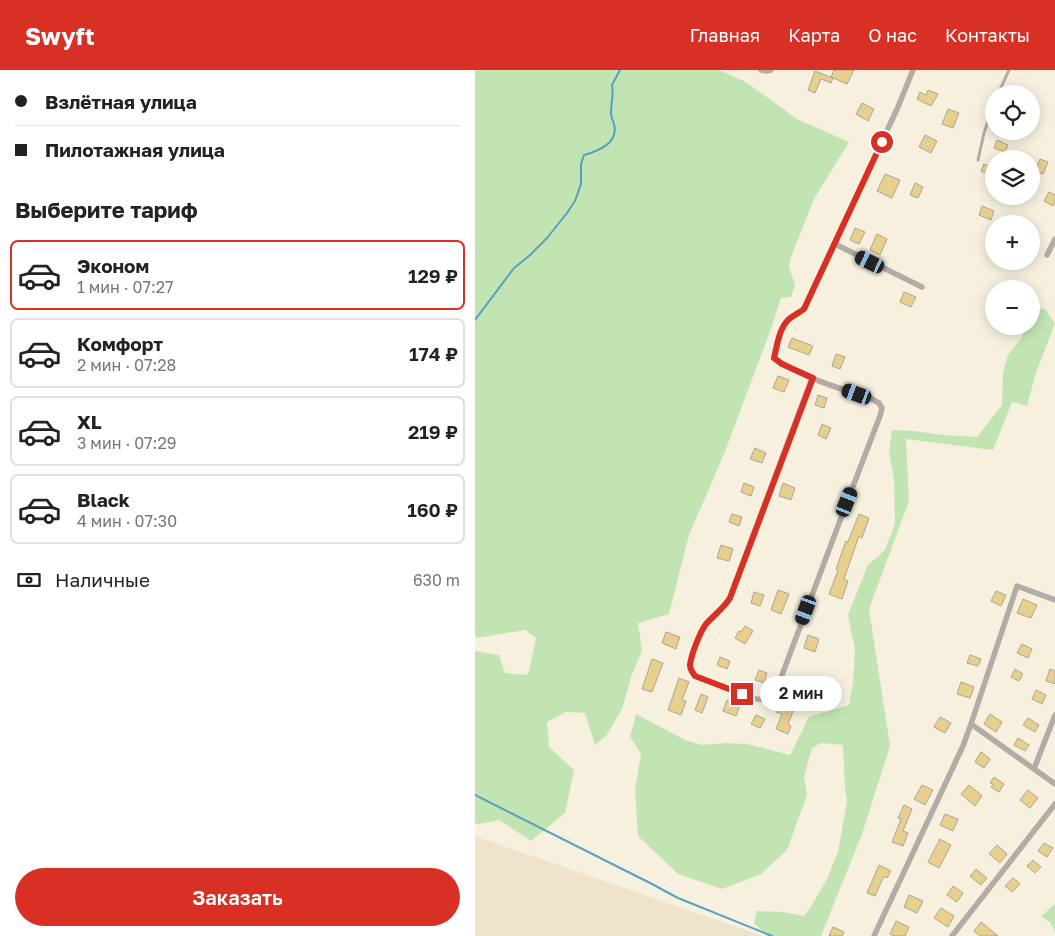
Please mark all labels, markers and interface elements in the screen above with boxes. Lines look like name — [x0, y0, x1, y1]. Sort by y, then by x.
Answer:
text: Swyft — [25, 21, 95, 50]
text: Главная — [690, 24, 760, 46]
text: Карта — [788, 24, 840, 46]
text: О нас — [868, 24, 917, 46]
text: Контакты — [945, 24, 1030, 46]
map controls — [985, 85, 1040, 335]
button: locate — [985, 85, 1040, 140]
text: Взлётная улица — [45, 90, 197, 113]
route start — [871, 131, 893, 153]
text: Пилотажная улица — [45, 138, 225, 161]
button: layers — [985, 150, 1040, 205]
text: Выберите тариф — [15, 196, 198, 223]
button: + — [985, 215, 1040, 270]
car — [853, 249, 886, 275]
icon: car — [17, 253, 62, 298]
text: Эконом — [77, 254, 149, 277]
text: 129 ₽ — [408, 264, 458, 287]
text: 1 мин · 07:27 — [77, 277, 174, 297]
button: − — [985, 280, 1040, 335]
icon: car — [17, 331, 62, 376]
text: Комфорт — [77, 332, 163, 355]
text: 174 ₽ — [409, 342, 458, 365]
text: 2 мин · 07:28 — [77, 355, 176, 375]
car — [840, 382, 873, 406]
icon: car — [17, 409, 62, 454]
text: XL — [77, 410, 102, 433]
text: 219 ₽ — [408, 420, 458, 443]
text: 3 мин · 07:29 — [77, 433, 176, 453]
car — [834, 485, 859, 519]
icon: car — [17, 487, 62, 532]
text: Black — [77, 488, 130, 511]
text: 160 ₽ — [407, 498, 458, 521]
text: 4 мин · 07:30 — [77, 511, 177, 531]
icon: cash — [15, 566, 43, 594]
text: Наличные — [55, 568, 150, 591]
text: 630 m — [413, 570, 460, 590]
car — [793, 593, 818, 627]
callout: 2 мин — [759, 676, 842, 712]
route end — [731, 683, 753, 705]
text: 2 мин — [779, 683, 823, 703]
button: Заказать — [15, 868, 460, 926]

